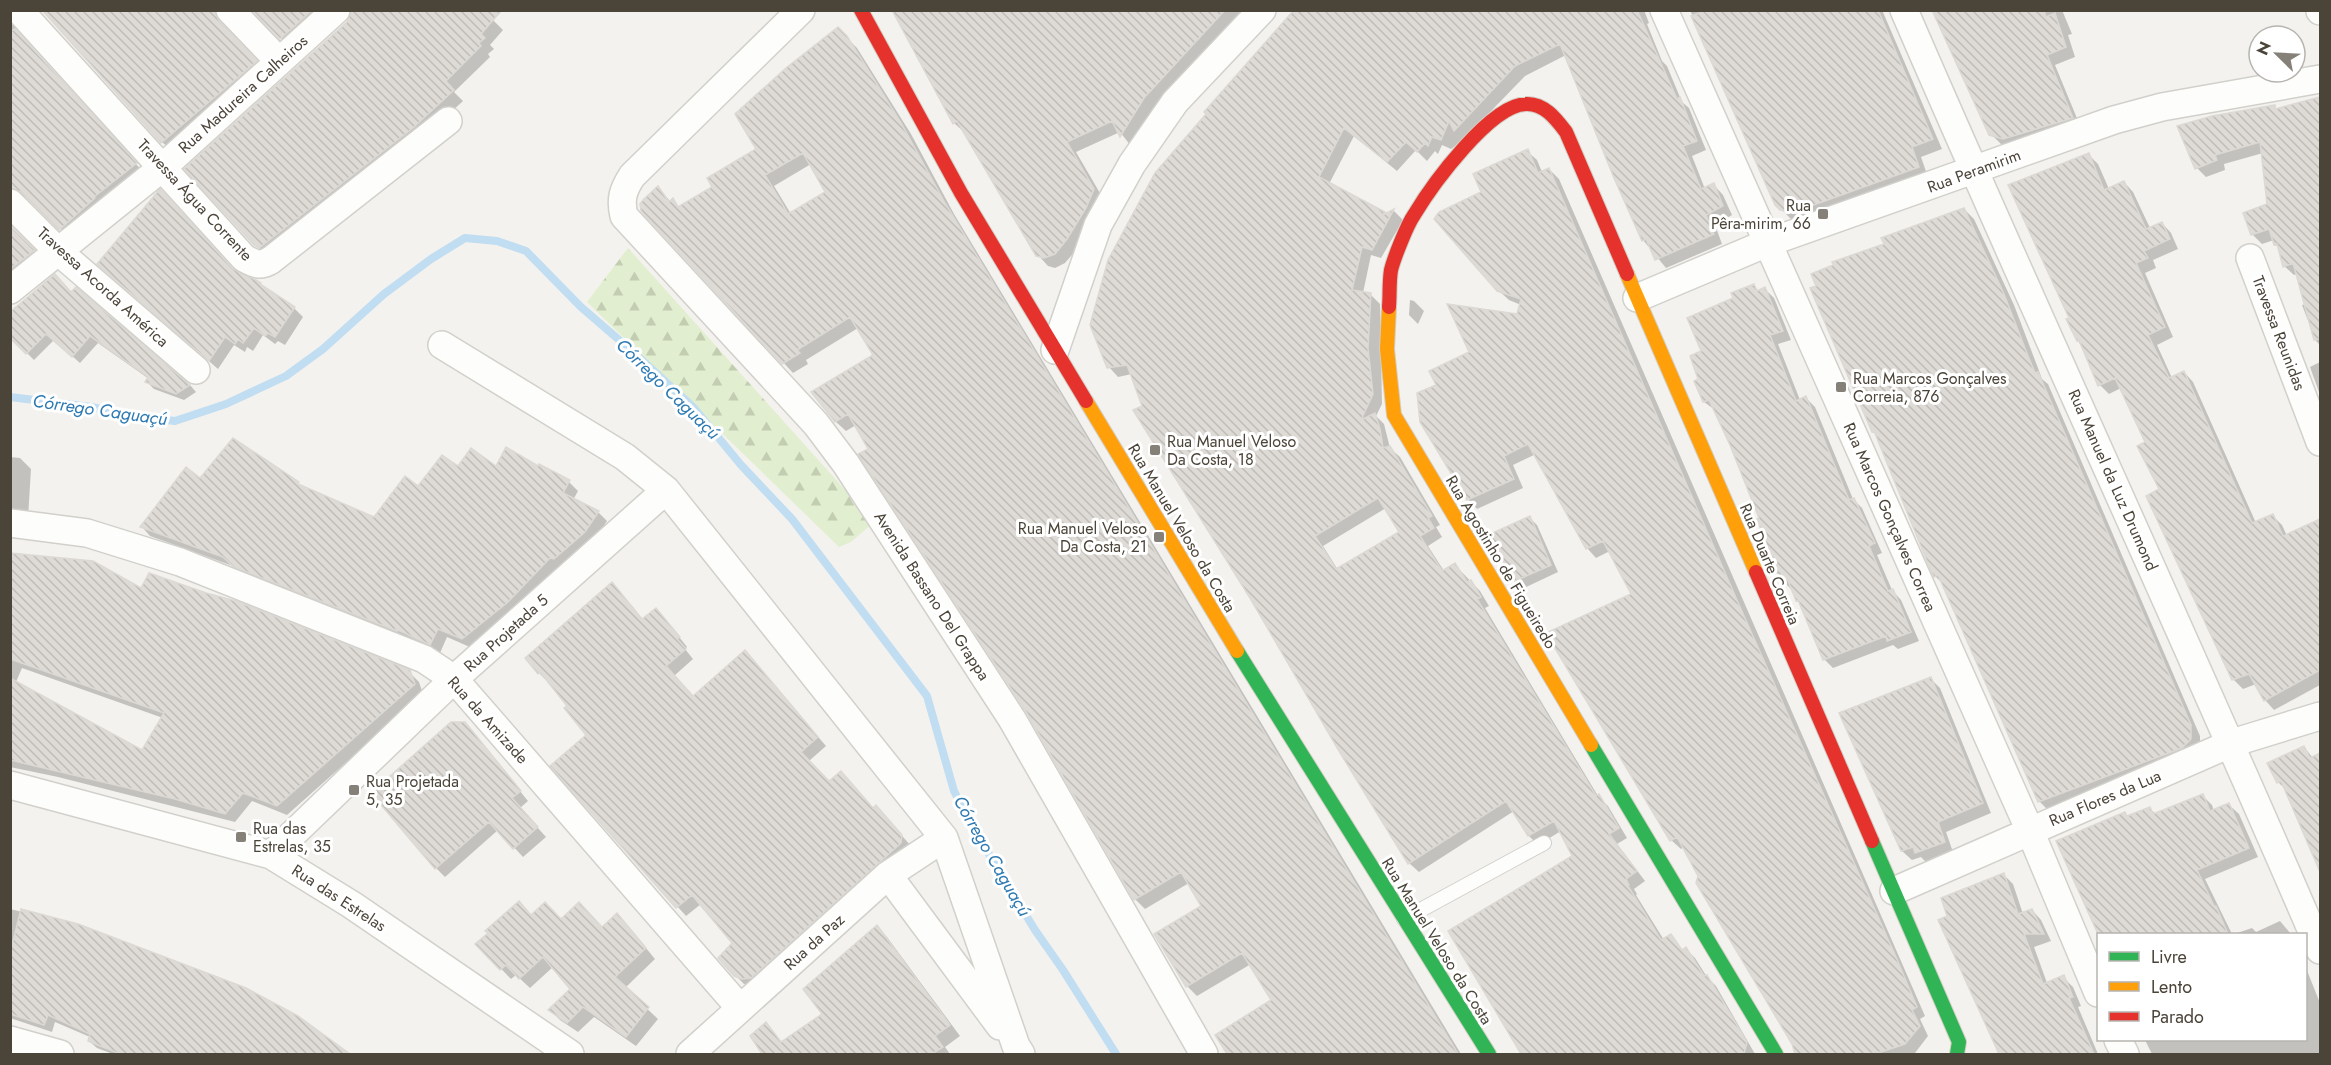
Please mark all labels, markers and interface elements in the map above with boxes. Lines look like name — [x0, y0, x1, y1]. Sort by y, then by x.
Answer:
north arrow — [2247, 24, 2307, 84]
street label: Rua Madureira Calheiros — [173, 30, 313, 158]
text: N — [2251, 38, 2277, 59]
street label: Travessa Água Corrente — [132, 134, 258, 266]
street label: Rua Peramirim — [1924, 143, 2024, 199]
place label: Rua Pêra-mirim, 66 — [1711, 194, 1811, 235]
marker: Rua Pêra-mirim, 66 — [1816, 207, 1830, 221]
street label: Travessa Acorda América — [32, 222, 174, 352]
street label: Travessa Reunidas — [2247, 272, 2311, 394]
water label: Córrego Caguaçú — [610, 333, 726, 445]
place label: Rua Marcos Gonçalves Correia, 876 — [1853, 367, 2006, 408]
marker: Rua Marcos Gonçalves Correia, 876 — [1834, 380, 1848, 394]
street label: Rua Manuel da Luz Drumond — [2063, 386, 2163, 574]
water label: Córrego Caguaçú — [31, 388, 169, 432]
street label: Rua Marcos Gonçalves Correa — [1838, 419, 1942, 615]
place label: Rua Manuel Veloso Da Costa, 18 — [1167, 430, 1296, 471]
street label: Rua Manuel Veloso da Costa — [1122, 439, 1242, 617]
marker: Rua Manuel Veloso Da Costa, 18 — [1148, 443, 1162, 457]
street label: Rua Agostinho de Figueiredo — [1440, 471, 1562, 653]
street label: Rua Duarte Correia — [1734, 500, 1806, 628]
street label: Avenida Bassano Del Grappa — [869, 507, 995, 685]
place label: Rua Manuel Veloso Da Costa, 21 — [1018, 517, 1147, 558]
marker: Rua Manuel Veloso Da Costa, 21 — [1152, 530, 1166, 544]
street label: Rua Projetada 5 — [459, 589, 553, 677]
street label: Rua da Amizade — [442, 671, 534, 769]
street label: Rua Flores da Lua — [2045, 764, 2165, 832]
place label: Rua Projetada 5, 35 — [366, 770, 459, 811]
marker: Rua Projetada 5, 35 — [347, 783, 361, 797]
water label: Córrego Caguaçú — [947, 791, 1037, 921]
place label: Rua das Estrelas, 35 — [253, 817, 331, 858]
marker: Rua das Estrelas, 35 — [234, 830, 248, 844]
street label: Rua Manuel Veloso da Costa — [1376, 853, 1498, 1029]
street label: Rua das Estrelas — [287, 859, 391, 937]
street label: Rua da Paz — [779, 908, 850, 976]
legend — [2097, 933, 2307, 1041]
text: Livre — [2151, 944, 2187, 970]
text: Lento — [2151, 974, 2192, 1000]
text: Parado — [2151, 1004, 2204, 1030]

